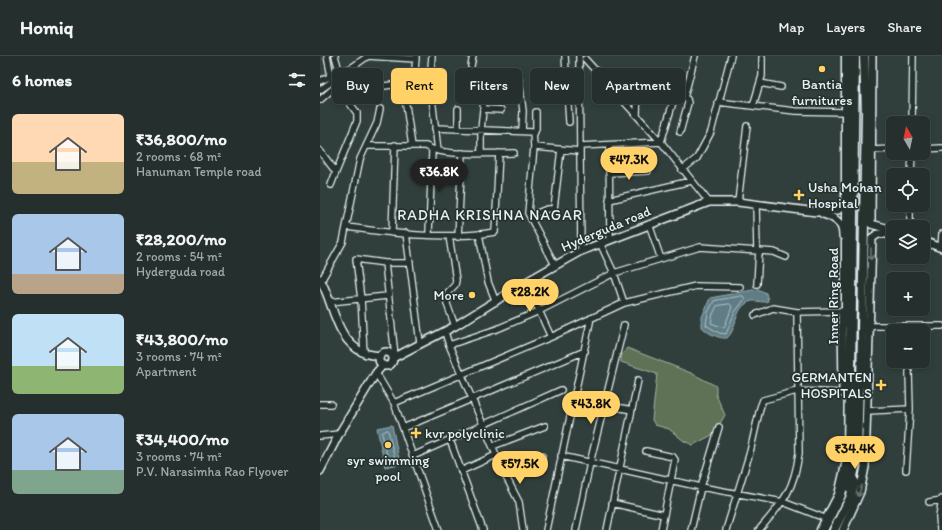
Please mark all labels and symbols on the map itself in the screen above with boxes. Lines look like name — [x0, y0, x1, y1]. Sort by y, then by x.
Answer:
marker: Bantia furnitures — [817, 64, 827, 74]
place label: Bantia furnitures — [791, 76, 853, 109]
north arrow — [886, 116, 930, 160]
pin: ₹47.3K — [596, 147, 662, 181]
pin: ₹36.8K — [406, 159, 472, 193]
place label: Usha Mohan Hospital — [808, 179, 882, 212]
marker: Usha Mohan Hospital — [793, 189, 805, 201]
street label: Hyderguda road — [558, 202, 654, 256]
district label: RADHA KRISHNA NAGAR — [397, 206, 583, 224]
street label: Inner Ring Road — [825, 247, 842, 344]
one-way arrow — [867, 247, 875, 260]
pin: ₹28.2K — [497, 279, 563, 313]
place label: More — [434, 287, 464, 304]
marker: More — [467, 290, 477, 300]
place label: GERMANTEN HOSPITALS — [792, 369, 872, 402]
marker: GERMANTEN HOSPITALS — [875, 379, 887, 391]
pin: ₹43.8K — [558, 391, 624, 425]
place label: kvr polyclinic — [425, 425, 505, 442]
marker: kvr polyclinic — [410, 427, 422, 439]
pin: ₹34.4K — [822, 436, 888, 470]
marker: syr swimming pool — [383, 440, 393, 450]
pin: ₹57.5K — [487, 451, 553, 485]
place label: syr swimming pool — [347, 452, 430, 485]
one-way arrow — [856, 485, 863, 498]

